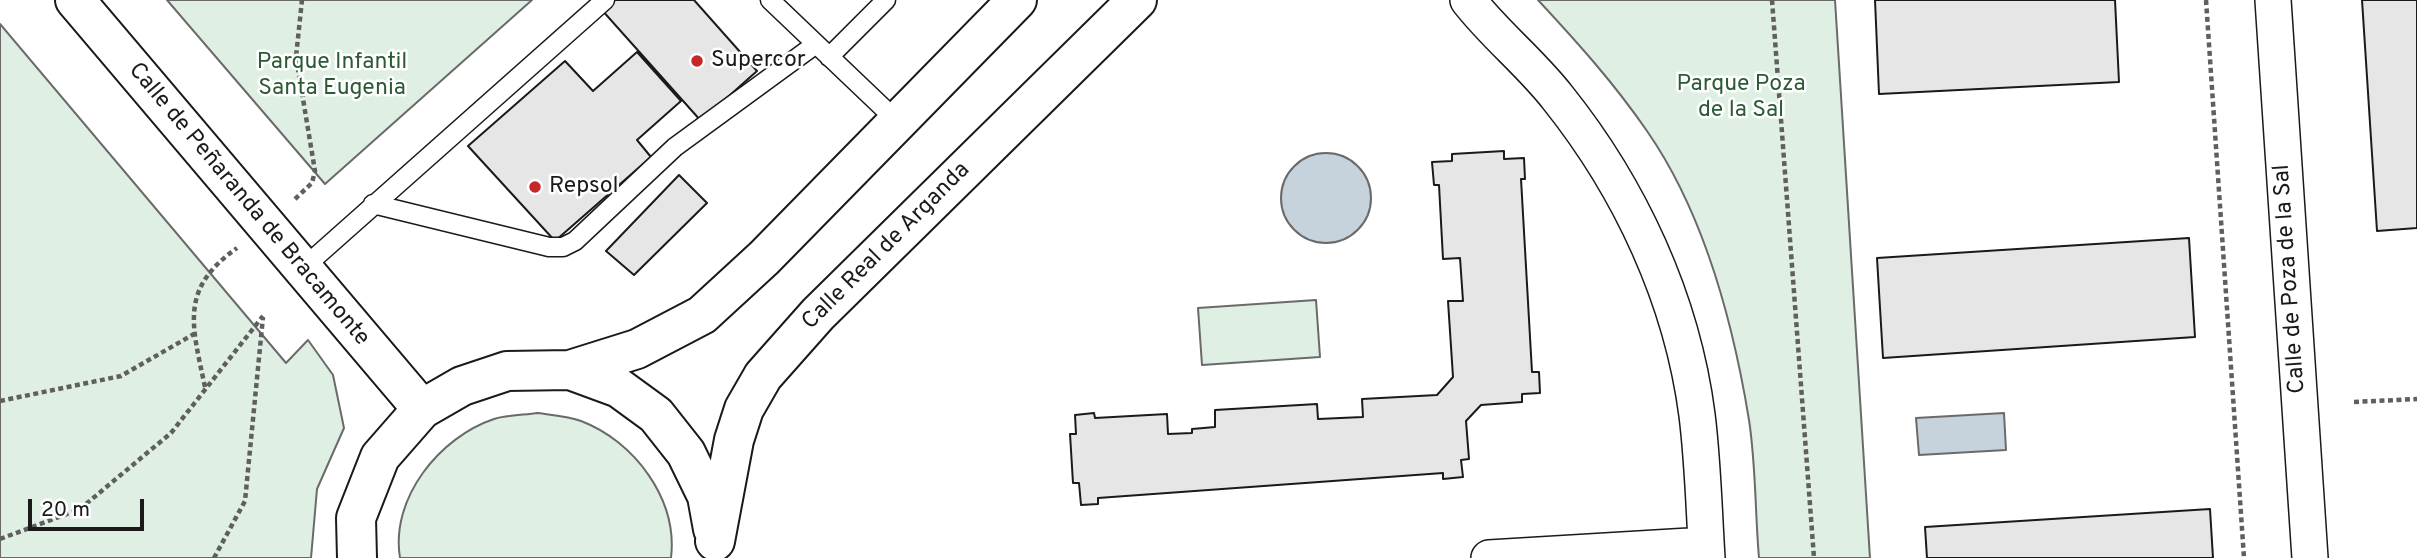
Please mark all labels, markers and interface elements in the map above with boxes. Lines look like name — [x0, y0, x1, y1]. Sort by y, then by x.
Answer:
place label: Supercor — [711, 47, 806, 75]
park label: Parque Infantil Santa Eugenia — [257, 49, 407, 103]
marker: Supercor — [689, 53, 705, 69]
street label: Calle de Peñaranda de Bracamonte — [121, 58, 375, 352]
park label: Parque Poza de la Sal — [1676, 71, 1806, 125]
street label: Calle Real de Arganda — [797, 157, 977, 337]
street label: Calle de Poza de la Sal — [2269, 163, 2313, 395]
place label: Repsol — [549, 173, 619, 201]
marker: Repsol — [527, 179, 543, 195]
scale bar — [32, 484, 147, 528]
text: 20 m — [41, 497, 90, 524]

